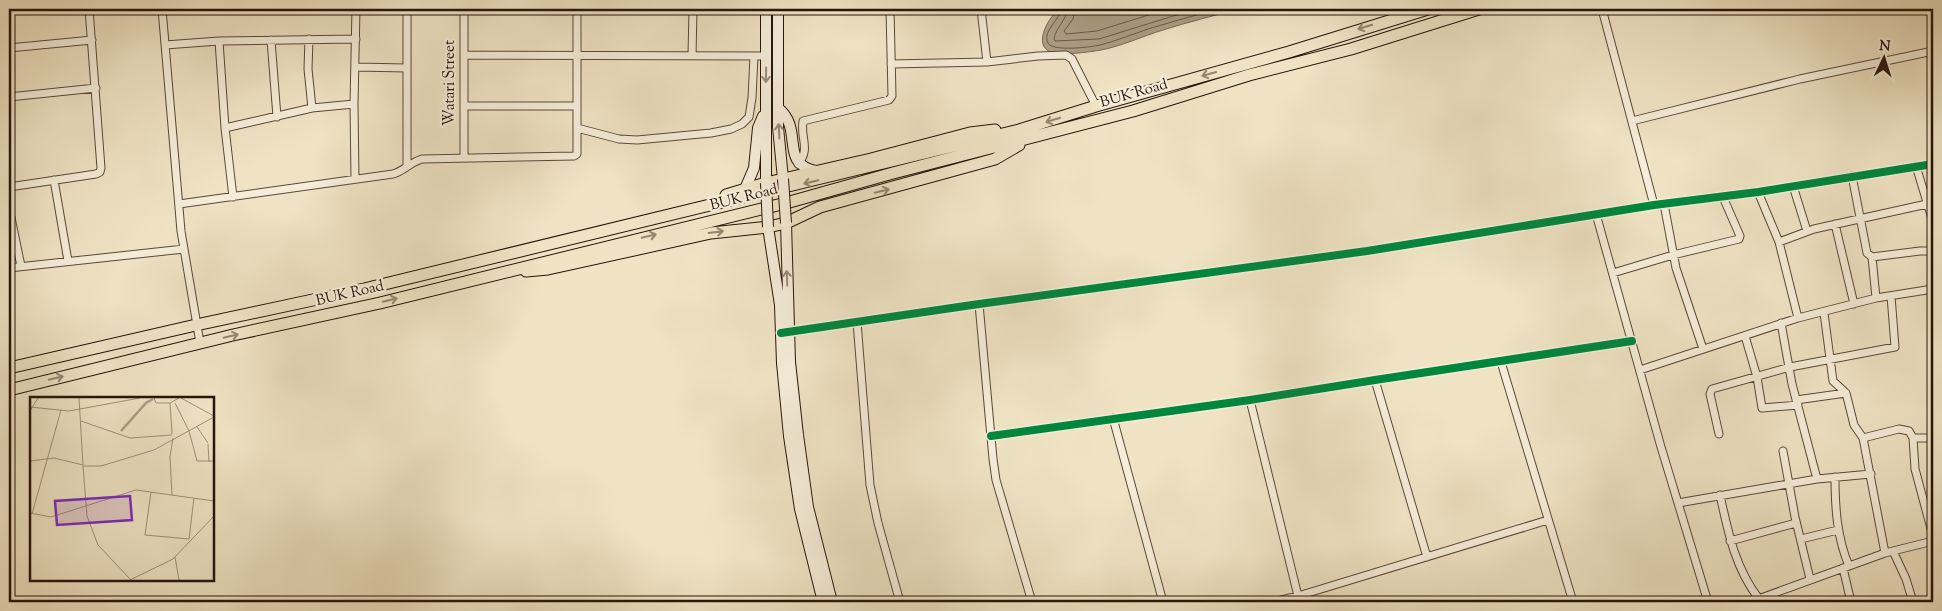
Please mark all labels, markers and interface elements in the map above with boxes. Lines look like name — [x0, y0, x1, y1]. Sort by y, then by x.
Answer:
one-way arrow — [1357, 23, 1373, 33]
north arrow — [1860, 32, 1910, 82]
text: N — [1878, 37, 1891, 57]
street label: Watari Street — [440, 40, 461, 126]
one-way arrow — [761, 67, 770, 83]
one-way arrow — [1202, 70, 1218, 80]
street label: BUK Road — [1098, 74, 1171, 114]
one-way arrow — [1045, 115, 1061, 125]
one-way arrow — [774, 123, 783, 139]
one-way arrow — [803, 178, 819, 187]
street label: BUK Road — [708, 179, 781, 217]
one-way arrow — [873, 185, 889, 195]
one-way arrow — [708, 227, 724, 237]
one-way arrow — [641, 231, 657, 240]
one-way arrow — [782, 270, 792, 286]
street label: BUK Road — [314, 276, 387, 312]
one-way arrow — [381, 295, 397, 304]
one-way arrow — [223, 331, 239, 340]
one-way arrow — [48, 373, 64, 382]
inset map — [30, 397, 214, 581]

